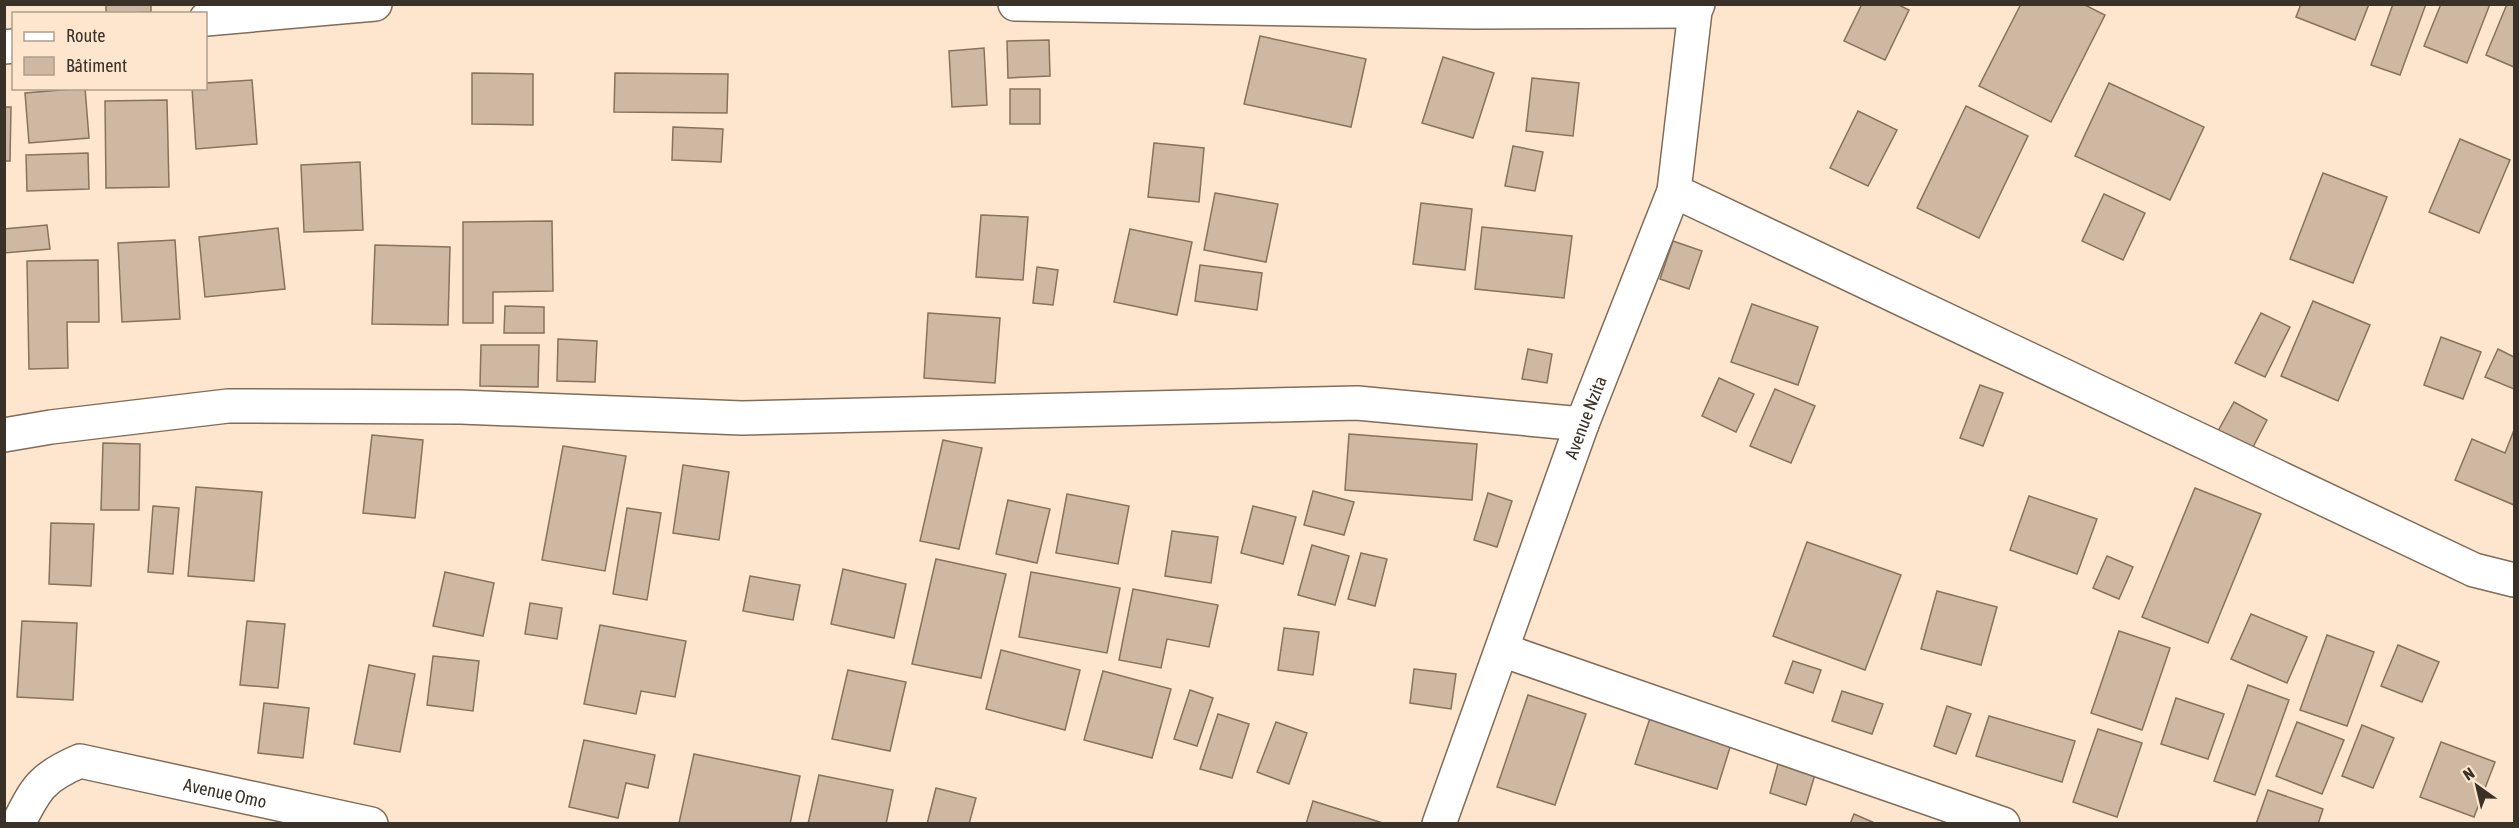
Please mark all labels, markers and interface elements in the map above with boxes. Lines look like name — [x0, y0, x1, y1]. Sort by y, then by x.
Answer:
legend — [12, 12, 207, 90]
text: Route — [66, 25, 105, 46]
text: Bâtiment — [66, 55, 127, 76]
street label: Avenue Nzita — [1560, 373, 1610, 462]
north arrow — [2447, 756, 2507, 816]
text: N — [2460, 763, 2478, 784]
street label: Avenue Omo — [182, 773, 269, 812]

